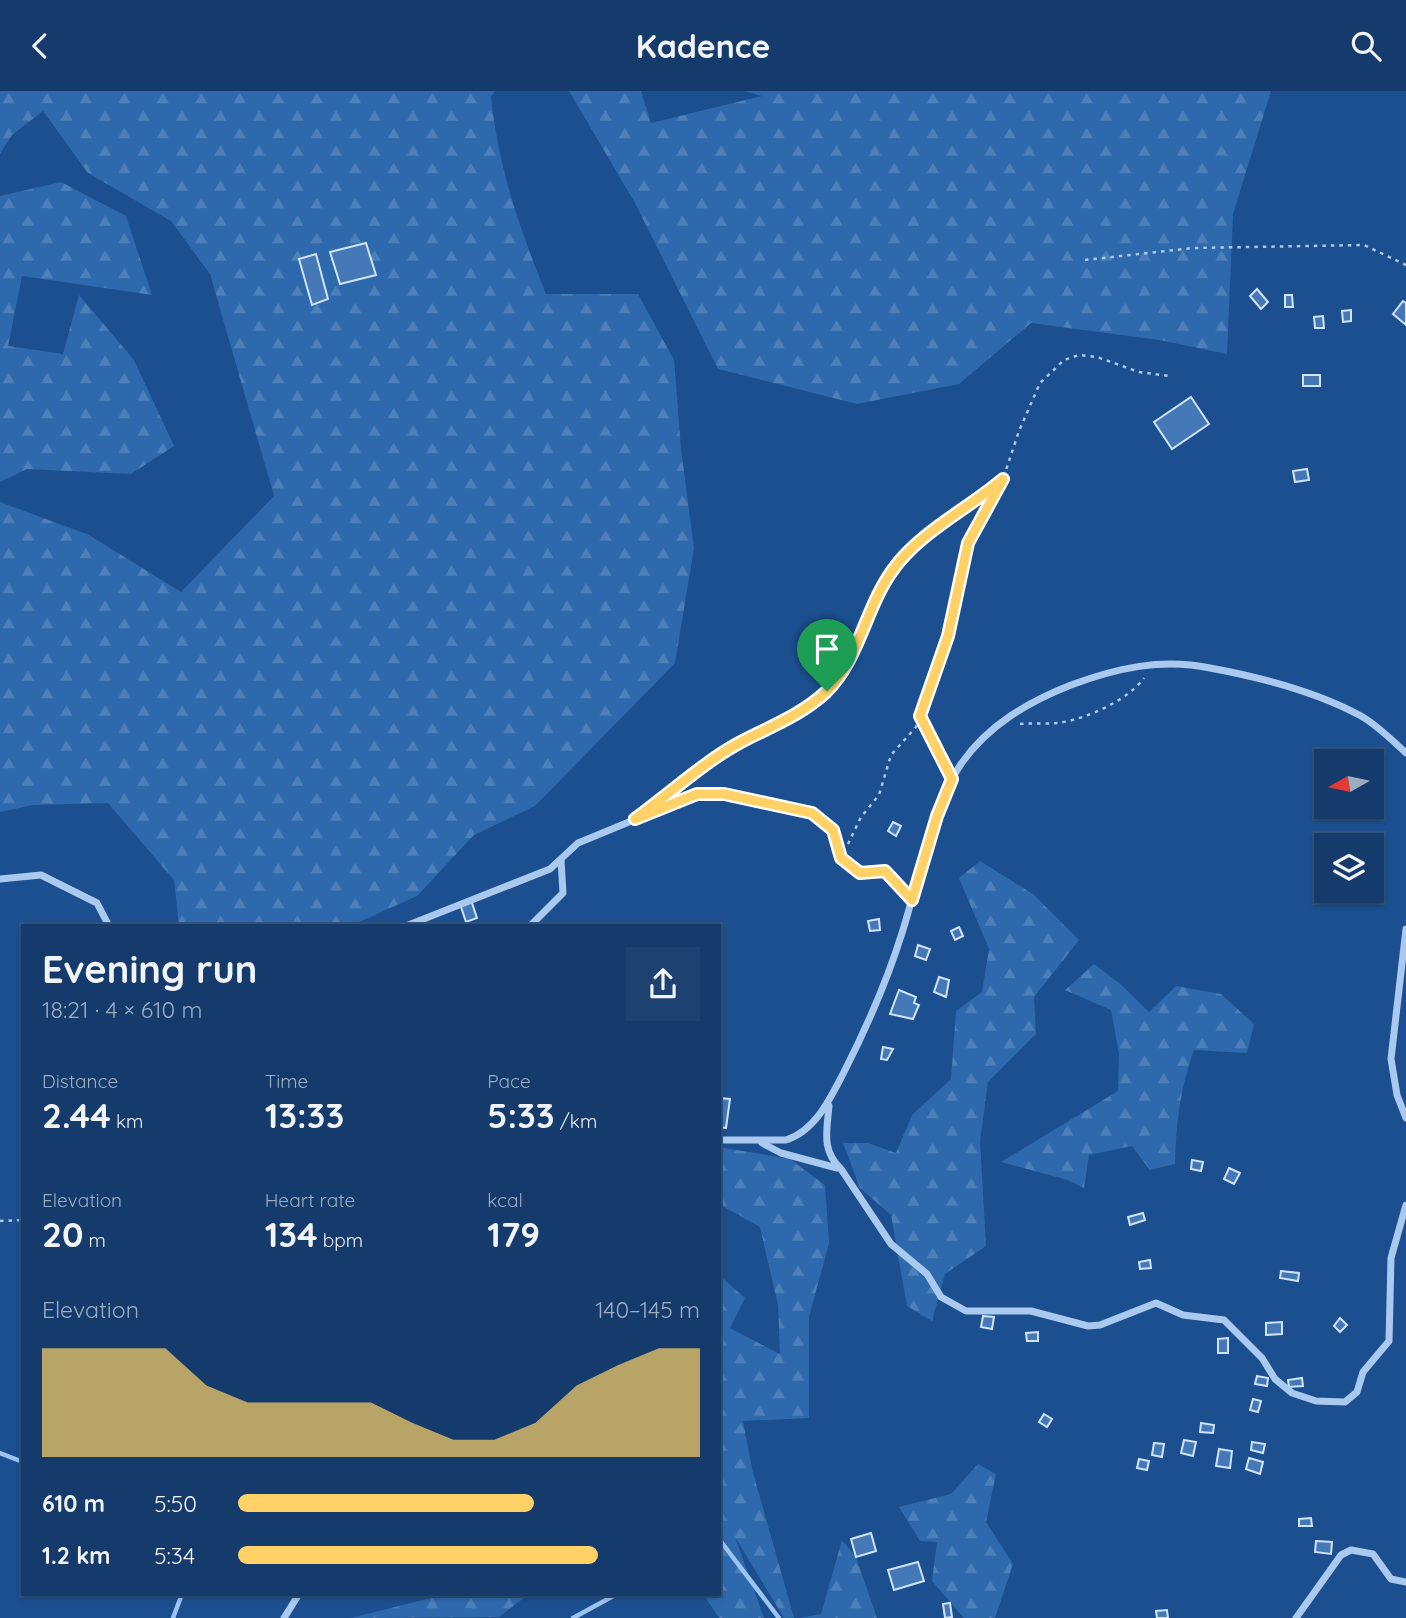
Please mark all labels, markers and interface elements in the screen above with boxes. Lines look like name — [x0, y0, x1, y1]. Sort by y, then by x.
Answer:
text: Kadence — [636, 26, 770, 66]
icon: back — [21, 27, 59, 65]
icon: search — [1347, 27, 1385, 65]
pin — [797, 619, 857, 691]
icon: arrive — [808, 630, 846, 668]
north arrow — [1314, 749, 1384, 819]
map controls — [1314, 749, 1384, 903]
button: layers — [1314, 833, 1384, 903]
text: Evening run — [42, 945, 257, 993]
button: share — [626, 947, 700, 1021]
text: 18:21 · 4 × 610 m — [42, 995, 203, 1024]
text: Distance — [42, 1069, 118, 1093]
text: Time — [265, 1069, 308, 1093]
text: Pace — [487, 1069, 531, 1093]
text: 2.44 — [42, 1093, 111, 1137]
text: 13:33 — [265, 1093, 344, 1137]
text: 5:33 — [487, 1093, 555, 1137]
text: km — [111, 1109, 143, 1133]
text: /km — [555, 1109, 597, 1133]
text: Elevation — [42, 1188, 122, 1212]
text: Heart rate — [265, 1188, 355, 1212]
text: kcal — [487, 1188, 523, 1212]
text: 20 — [42, 1212, 83, 1256]
text: 134 — [265, 1212, 318, 1256]
text: 179 — [487, 1212, 540, 1256]
text: m — [83, 1228, 106, 1252]
text: bpm — [318, 1228, 363, 1252]
text: Elevation — [42, 1295, 139, 1324]
text: 140–145 m — [595, 1295, 700, 1324]
text: 610 m — [42, 1489, 105, 1518]
text: 5:50 — [154, 1489, 197, 1518]
text: 1.2 km — [42, 1541, 111, 1570]
text: 5:34 — [154, 1541, 195, 1570]

